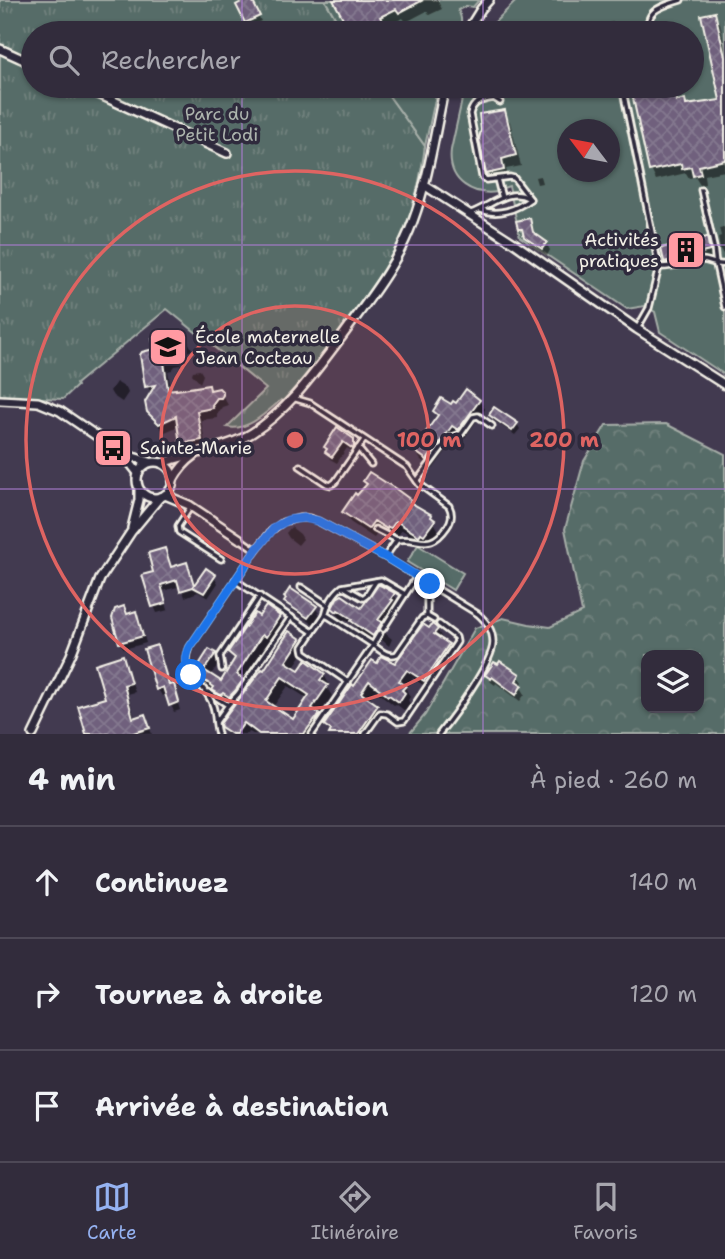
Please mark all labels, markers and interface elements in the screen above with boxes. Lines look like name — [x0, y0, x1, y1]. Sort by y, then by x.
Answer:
search box — [21, 21, 704, 98]
icon: search — [45, 41, 83, 79]
text: Rechercher — [101, 42, 241, 77]
park label: Parc du Petit Lodi — [176, 102, 258, 147]
north arrow — [557, 119, 620, 182]
place label: Activités pratiques — [579, 228, 659, 273]
building icon: Activités pratiques — [665, 229, 707, 271]
place label: École maternelle Jean Cocteau — [195, 325, 340, 370]
school or university icon: École maternelle Jean Cocteau — [147, 326, 189, 368]
text: 100 m — [397, 426, 461, 454]
text: 200 m — [529, 426, 599, 454]
bus stop icon: Sainte-Marie — [92, 427, 134, 469]
centre of rings — [283, 428, 307, 452]
place label: Sainte-Marie — [140, 436, 252, 460]
route end — [414, 568, 445, 599]
map controls — [641, 650, 704, 713]
button: layers — [641, 650, 704, 713]
route start — [175, 659, 206, 690]
text: 4 min — [28, 759, 115, 800]
text: À pied · 260 m — [530, 765, 697, 795]
icon: ahead — [28, 863, 66, 901]
text: Continuez — [95, 865, 229, 900]
text: 140 m — [629, 867, 697, 897]
icon: right — [28, 975, 66, 1013]
text: Tournez à droite — [95, 977, 323, 1012]
text: 120 m — [629, 979, 697, 1009]
icon: arrive — [28, 1087, 66, 1125]
text: Arrivée à destination — [95, 1089, 389, 1124]
tab: Carte — [87, 1178, 137, 1245]
tab: Itinéraire — [311, 1178, 399, 1245]
tab: Favoris — [573, 1178, 638, 1245]

